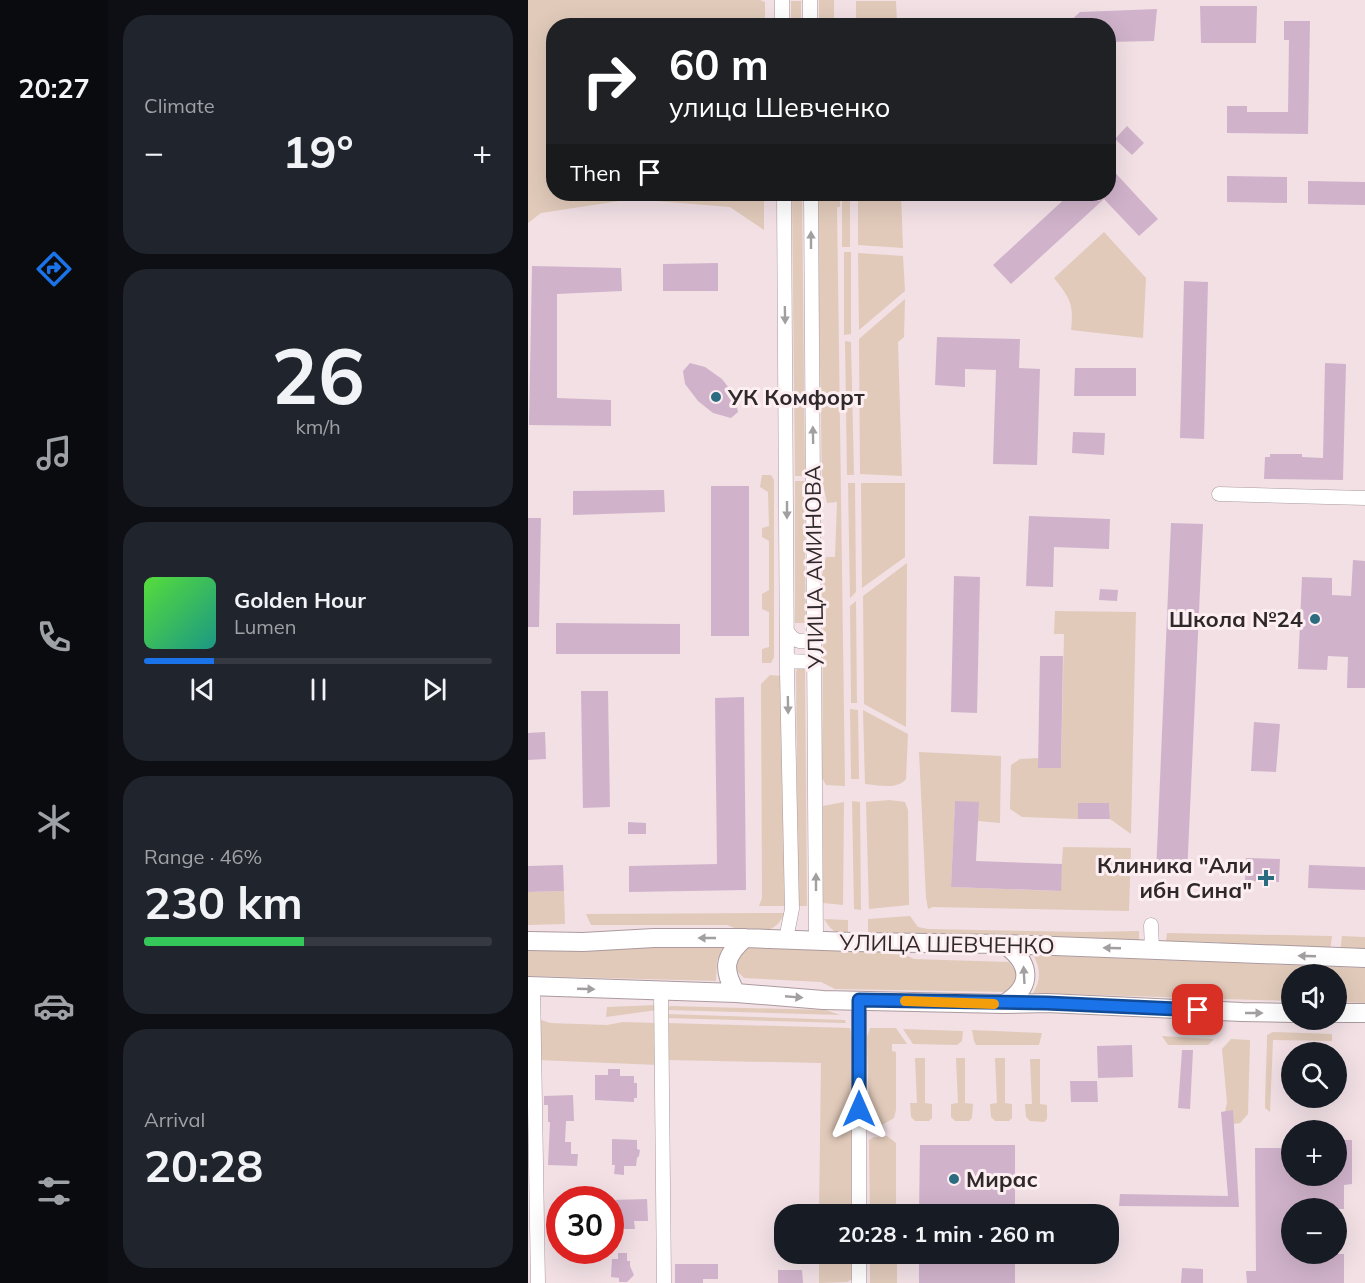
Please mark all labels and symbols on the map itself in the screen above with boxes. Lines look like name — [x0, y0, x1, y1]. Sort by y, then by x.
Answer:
one-way arrow — [806, 231, 816, 250]
one-way arrow — [781, 305, 790, 324]
place label: УК Комфорт — [727, 383, 865, 411]
marker: УК Комфорт — [709, 390, 723, 404]
one-way arrow — [808, 426, 818, 445]
street label: УЛИЦА АМИНОВА — [798, 465, 830, 670]
one-way arrow — [782, 500, 792, 519]
place label: Школа №24 — [1169, 605, 1303, 633]
marker: Школа №24 — [1308, 612, 1322, 626]
one-way arrow — [783, 695, 793, 714]
place label: Клиника "Али ибн Сина" — [1097, 851, 1252, 904]
marker: Клиника "Али ибн Сина" — [1257, 869, 1275, 887]
one-way arrow — [811, 873, 821, 892]
street label: УЛИЦА ШЕВЧЕНКО — [838, 928, 1055, 960]
one-way arrow — [697, 933, 716, 943]
one-way arrow — [1102, 944, 1121, 953]
one-way arrow — [1297, 951, 1316, 960]
one-way arrow — [1019, 965, 1028, 984]
one-way arrow — [577, 984, 596, 993]
pin — [1172, 984, 1223, 1035]
one-way arrow — [784, 993, 803, 1002]
one-way arrow — [1244, 1008, 1263, 1017]
position arrow — [827, 1077, 891, 1141]
place label: Мирас — [966, 1165, 1038, 1193]
marker: Мирас — [947, 1172, 961, 1186]
speed limit sign: 30 — [546, 1186, 624, 1264]

